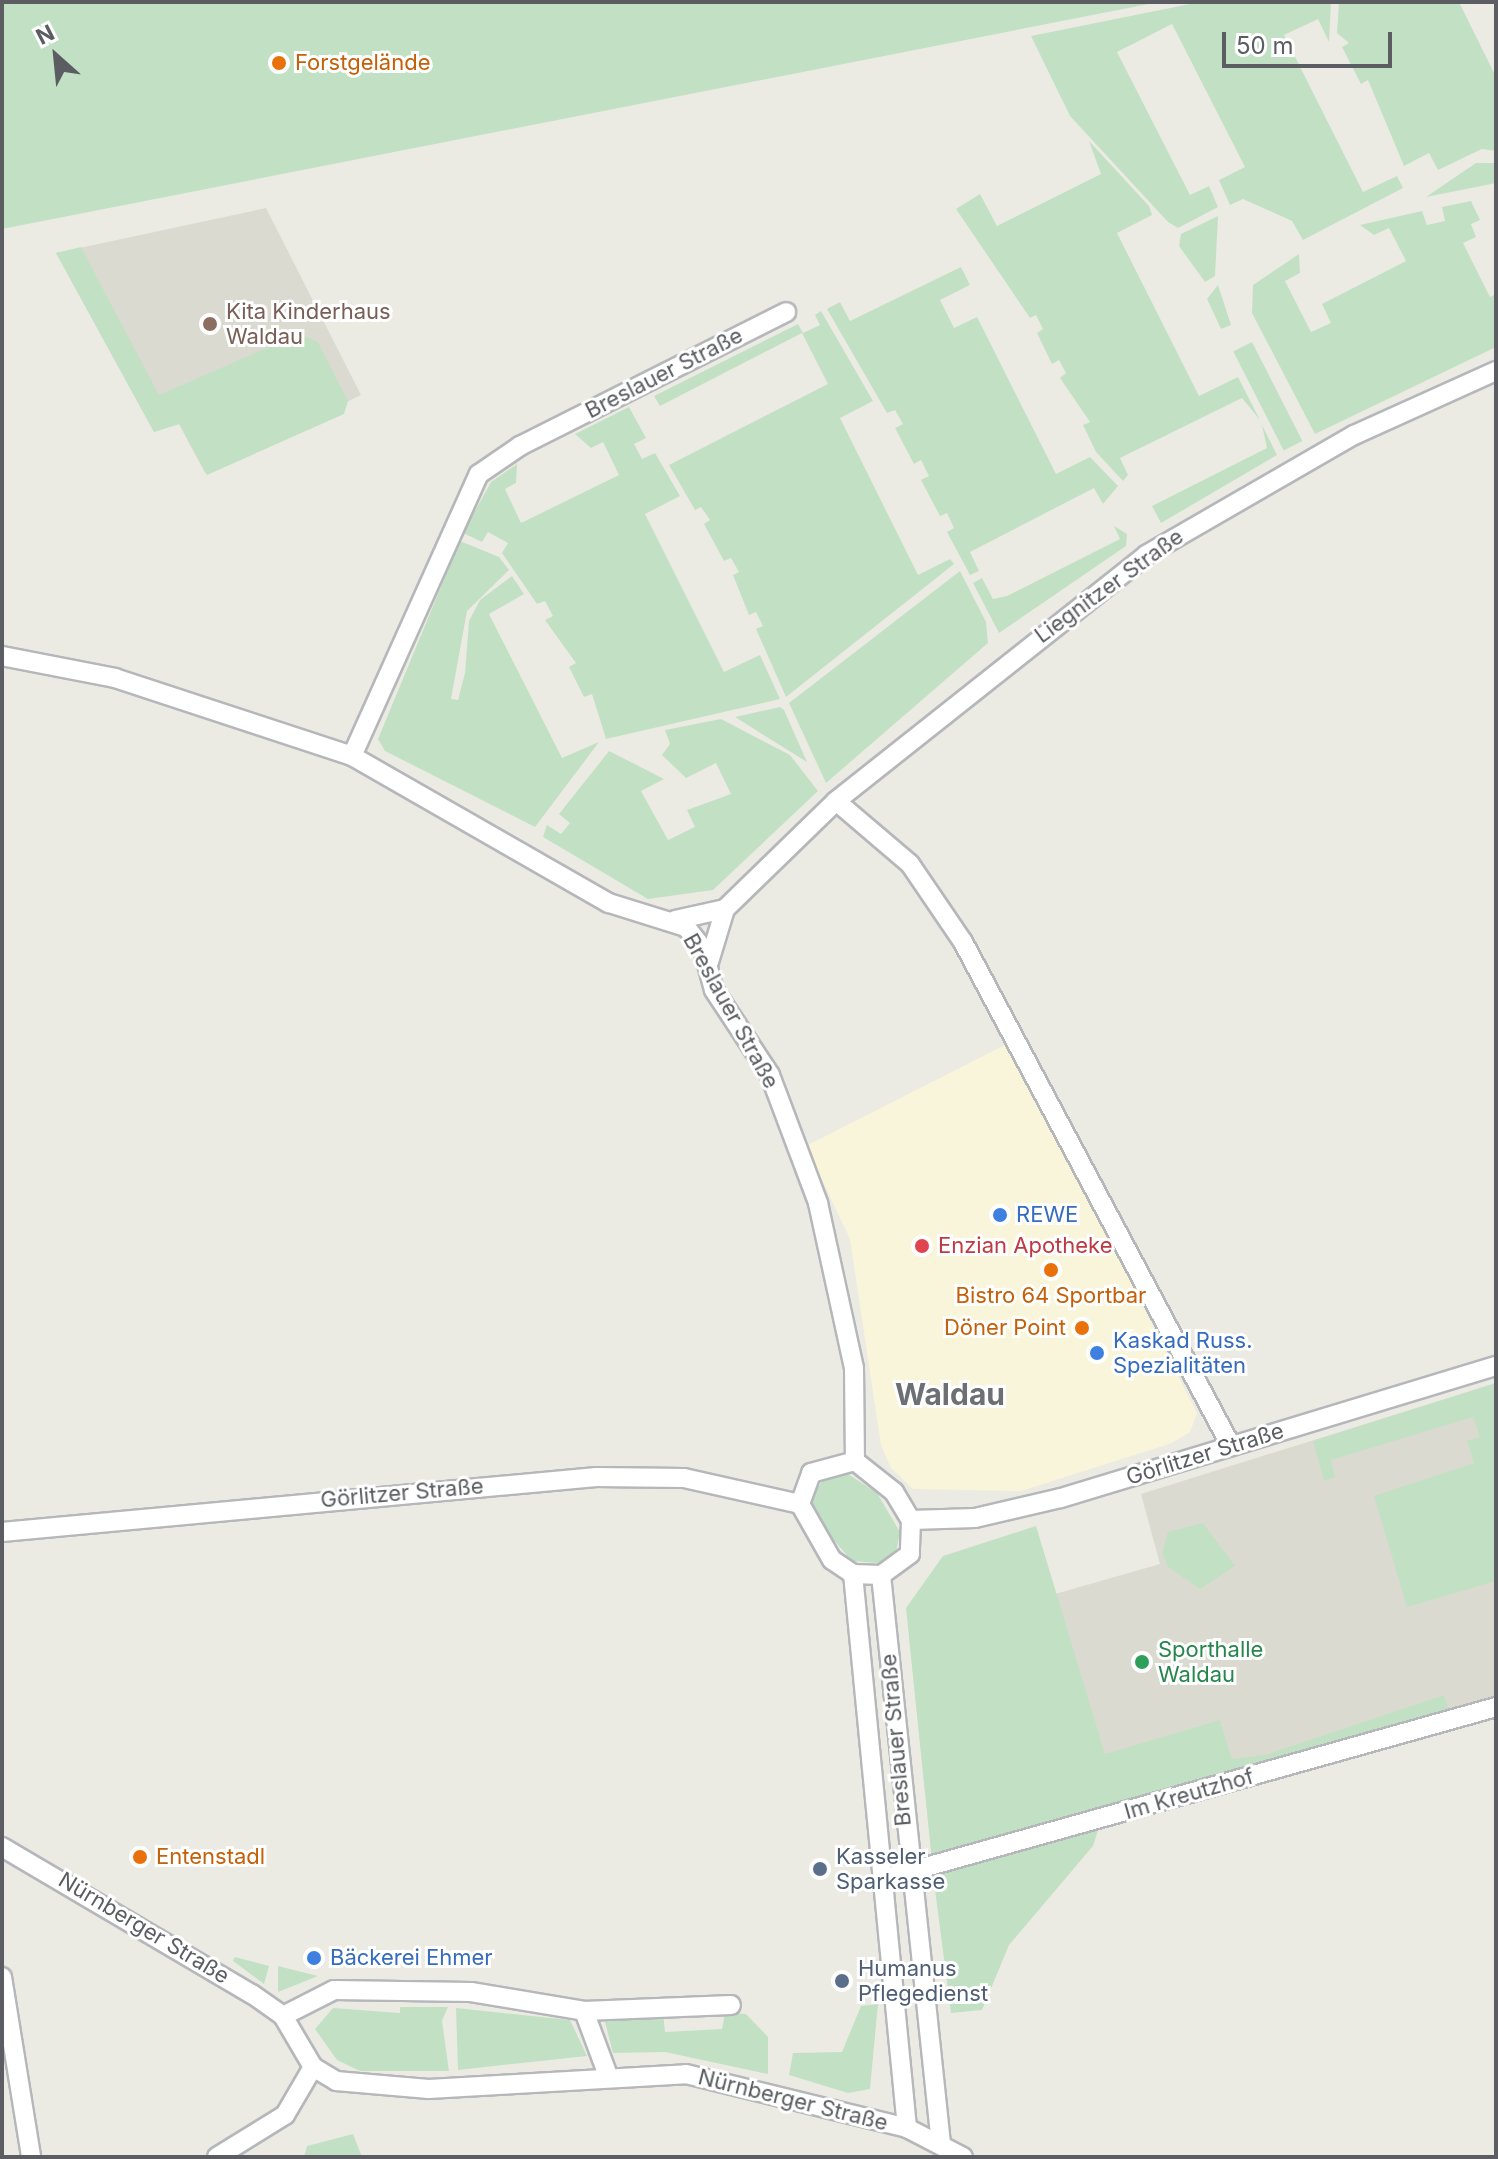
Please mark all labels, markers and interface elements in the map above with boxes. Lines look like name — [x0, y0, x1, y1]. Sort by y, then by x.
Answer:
north arrow — [16, 16, 96, 96]
scale bar — [1226, 16, 1396, 66]
text: N — [32, 19, 58, 50]
text: 50 m — [1236, 31, 1294, 60]
place label: Forstgelände — [295, 50, 430, 76]
marker: Forstgelände — [270, 54, 288, 72]
place label: Kita Kinderhaus Waldau — [226, 298, 391, 350]
marker: Kita Kinderhaus Waldau — [201, 315, 219, 333]
street label: Breslauer Straße — [581, 322, 747, 424]
street label: Liegnitzer Straße — [1030, 523, 1188, 649]
street label: Breslauer Straße — [678, 929, 784, 1093]
place label: REWE — [1016, 1202, 1078, 1228]
marker: REWE — [991, 1206, 1009, 1224]
place label: Enzian Apotheke — [938, 1233, 1113, 1259]
marker: Enzian Apotheke — [913, 1237, 931, 1255]
marker: Bistro 64 Sportbar — [1042, 1261, 1060, 1279]
place label: Bistro 64 Sportbar — [956, 1283, 1146, 1309]
place label: Döner Point — [944, 1315, 1066, 1341]
marker: Döner Point — [1073, 1319, 1091, 1337]
place label: Kaskad Russ. Spezialitäten — [1113, 1327, 1253, 1378]
marker: Kaskad Russ. Spezialitäten — [1088, 1344, 1106, 1362]
district label: Waldau — [895, 1376, 1005, 1412]
street label: Görlitzer Straße — [1123, 1417, 1287, 1491]
street label: Görlitzer Straße — [319, 1473, 485, 1513]
place label: Sporthalle Waldau — [1158, 1636, 1263, 1688]
street label: Breslauer Straße — [875, 1653, 917, 1827]
marker: Sporthalle Waldau — [1133, 1653, 1151, 1671]
street label: Im Kreutzhof — [1121, 1763, 1257, 1825]
place label: Kasseler Sparkasse — [836, 1843, 945, 1894]
place label: Entenstadl — [156, 1844, 265, 1870]
marker: Entenstadl — [131, 1848, 149, 1866]
marker: Kasseler Sparkasse — [811, 1860, 829, 1878]
street label: Nürnberger Straße — [54, 1867, 234, 1989]
place label: Bäckerei Ehmer — [330, 1945, 493, 1971]
marker: Bäckerei Ehmer — [305, 1949, 323, 1967]
place label: Humanus Pflegedienst — [858, 1955, 988, 2006]
marker: Humanus Pflegedienst — [833, 1972, 851, 1990]
street label: Nürnberger Straße — [695, 2064, 891, 2136]

